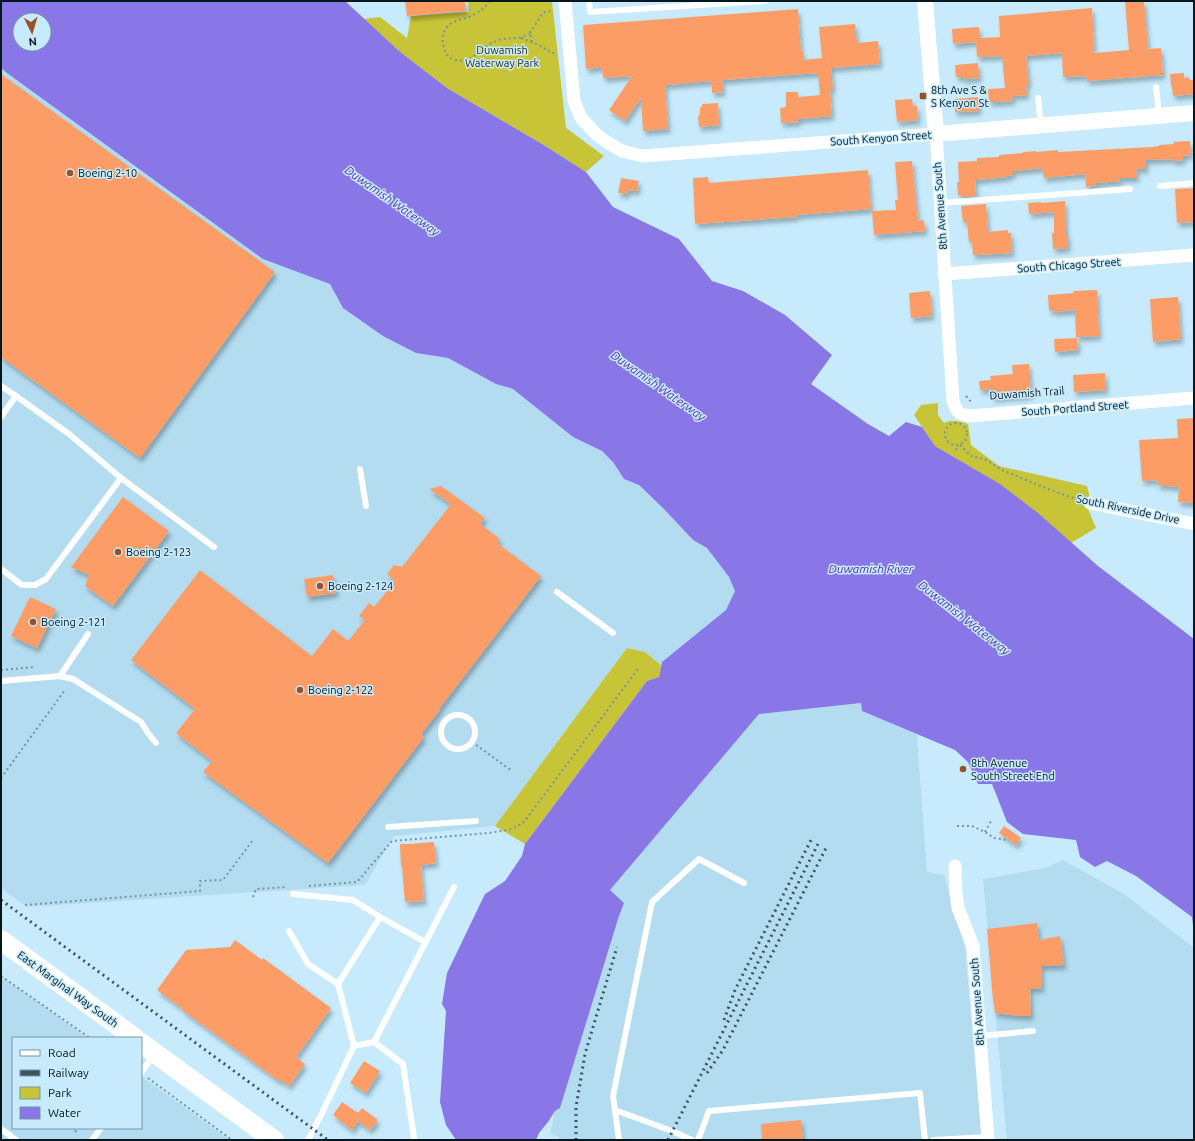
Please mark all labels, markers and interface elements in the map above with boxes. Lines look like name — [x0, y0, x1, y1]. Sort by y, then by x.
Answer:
north arrow — [12, 12, 52, 52]
text: N — [28, 36, 37, 48]
park label: Duwamish Waterway Park — [465, 44, 540, 69]
place label: 8th Ave S & S Kenyon St — [931, 84, 989, 109]
marker: 8th Ave S & S Kenyon St — [918, 91, 928, 101]
street label: South Kenyon Street — [830, 128, 933, 148]
street label: 8th Avenue South — [931, 162, 949, 250]
water label: Duwamish Waterway — [343, 163, 442, 238]
place label: Boeing 2-10 — [78, 167, 137, 179]
marker: Boeing 2-10 — [65, 168, 75, 178]
street label: South Chicago Street — [1017, 255, 1122, 275]
water label: Duwamish Waterway — [609, 348, 708, 423]
street label: Duwamish Trail — [989, 384, 1065, 402]
street label: South Portland Street — [1021, 398, 1130, 418]
street label: South Riverside Drive — [1075, 492, 1181, 526]
place label: Boeing 2-123 — [126, 546, 191, 558]
marker: Boeing 2-123 — [113, 547, 123, 557]
water label: Duwamish River — [829, 562, 914, 575]
water label: Duwamish Waterway — [916, 578, 1013, 657]
place label: Boeing 2-124 — [328, 580, 393, 592]
marker: Boeing 2-124 — [315, 581, 325, 591]
place label: Boeing 2-121 — [41, 616, 106, 628]
marker: Boeing 2-121 — [28, 617, 38, 627]
place label: Boeing 2-122 — [308, 684, 373, 696]
marker: Boeing 2-122 — [295, 685, 305, 695]
place label: 8th Avenue South Street End — [971, 757, 1055, 782]
marker: 8th Avenue South Street End — [958, 764, 968, 774]
street label: East Marginal Way South — [15, 948, 121, 1030]
street label: 8th Avenue South — [968, 958, 986, 1046]
legend — [12, 1037, 142, 1129]
text: Road — [48, 1046, 76, 1059]
text: Railway — [48, 1066, 89, 1079]
text: Park — [48, 1086, 72, 1099]
text: Water — [48, 1106, 81, 1119]

